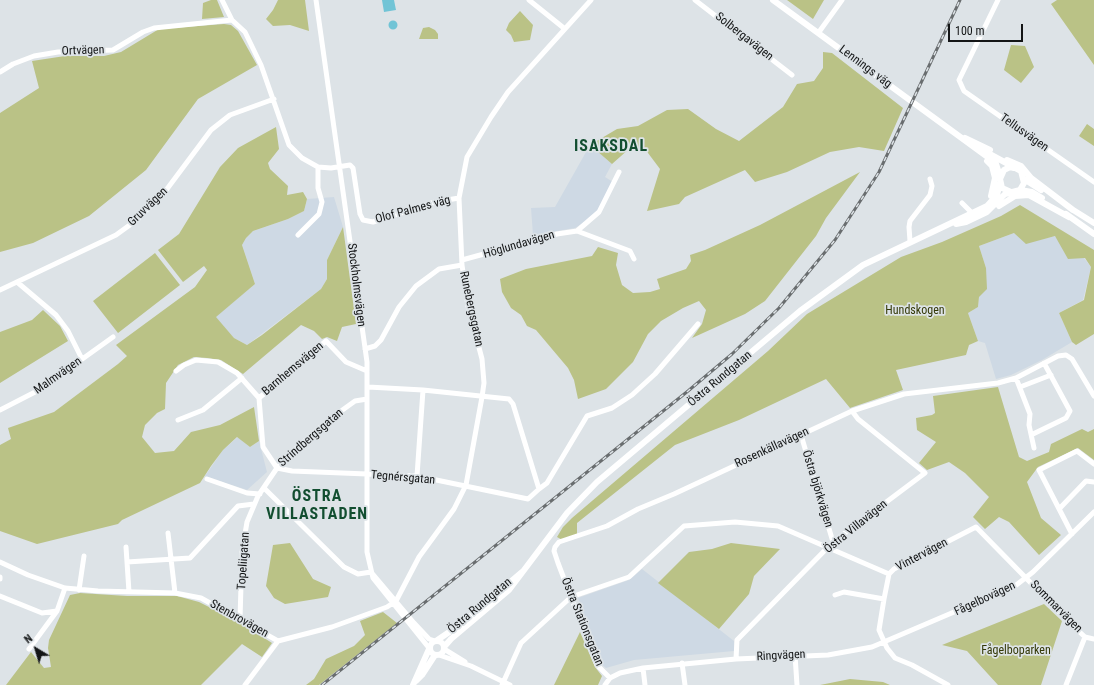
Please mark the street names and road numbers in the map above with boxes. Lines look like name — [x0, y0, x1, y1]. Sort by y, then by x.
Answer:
street label: Solbergavägen — [712, 10, 776, 64]
street label: Lennings väg — [836, 42, 894, 92]
street label: Ortvägen — [61, 43, 105, 59]
street label: Tellusvägen — [997, 111, 1051, 155]
street label: Gruvvägen — [125, 185, 171, 229]
street label: Olof Palmes väg — [374, 193, 452, 227]
street label: Höglundavägen — [482, 228, 556, 262]
street label: Stockholmsvägen — [344, 243, 368, 327]
street label: Runebergsgatan — [456, 270, 486, 348]
street label: Barnhemsvägen — [259, 339, 327, 399]
street label: Östra Rundgatan — [685, 348, 755, 410]
street label: Malmvägen — [31, 354, 85, 398]
street label: Strindbergsgatan — [276, 406, 346, 470]
street label: Rosenkällavägen — [733, 425, 811, 471]
street label: Östra björkvägen — [798, 449, 836, 529]
street label: Tegnérsgatan — [370, 468, 436, 488]
street label: Östra Villavägen — [822, 497, 890, 557]
street label: Topeliigatan — [235, 531, 253, 591]
street label: Vintervägen — [894, 535, 950, 575]
street label: Östra Rundgatan — [445, 575, 515, 637]
street label: Östra Stationsgatan — [558, 576, 606, 668]
street label: Sommarvägen — [1027, 578, 1085, 636]
street label: Fågelbovägen — [952, 579, 1018, 619]
street label: Stenbrovägen — [207, 597, 271, 641]
street label: Ringvägen — [756, 648, 806, 664]

